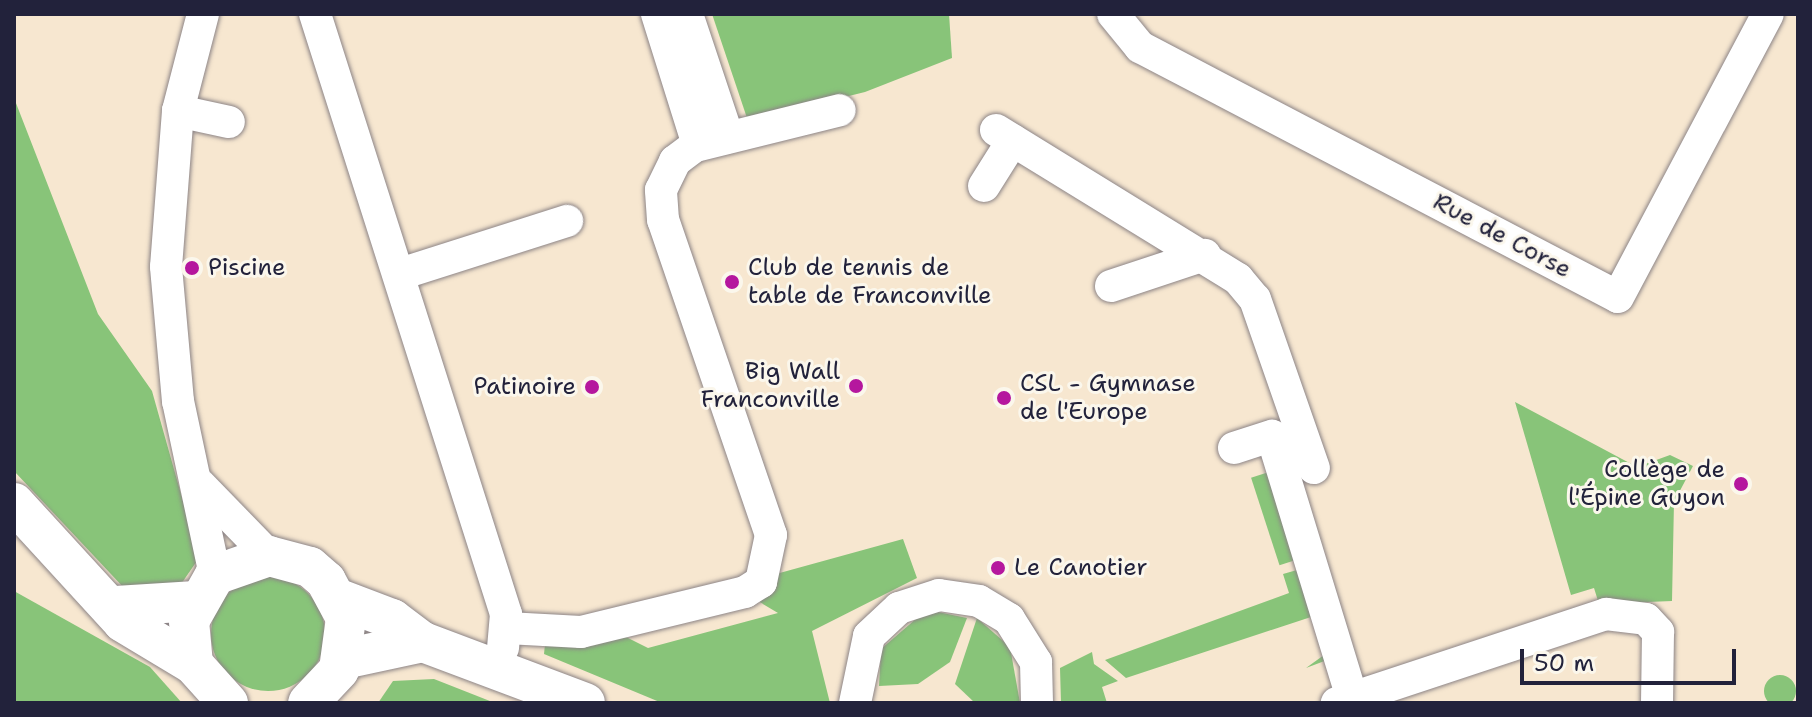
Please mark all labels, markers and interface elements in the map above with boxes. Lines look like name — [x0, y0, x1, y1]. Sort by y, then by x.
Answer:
street label: Rue de Corse — [1428, 188, 1576, 284]
place label: Piscine — [208, 254, 286, 282]
place label: Club de tennis de table de Franconville — [748, 254, 992, 310]
marker: Piscine — [183, 259, 201, 277]
marker: Club de tennis de table de Franconville — [723, 273, 741, 291]
place label: Big Wall Franconville — [701, 358, 840, 414]
place label: CSL - Gymnase de l'Europe — [1020, 370, 1196, 426]
place label: Patinoire — [473, 373, 576, 401]
marker: Big Wall Franconville — [847, 377, 865, 395]
marker: Patinoire — [583, 378, 601, 396]
marker: CSL - Gymnase de l'Europe — [995, 389, 1013, 407]
place label: Collège de l'Épine Guyon — [1568, 456, 1725, 512]
marker: Collège de l'Épine Guyon — [1732, 475, 1750, 493]
place label: Le Canotier — [1014, 554, 1148, 582]
marker: Le Canotier — [989, 559, 1007, 577]
scale bar — [1524, 633, 1740, 683]
text: 50 m — [1534, 647, 1594, 679]

